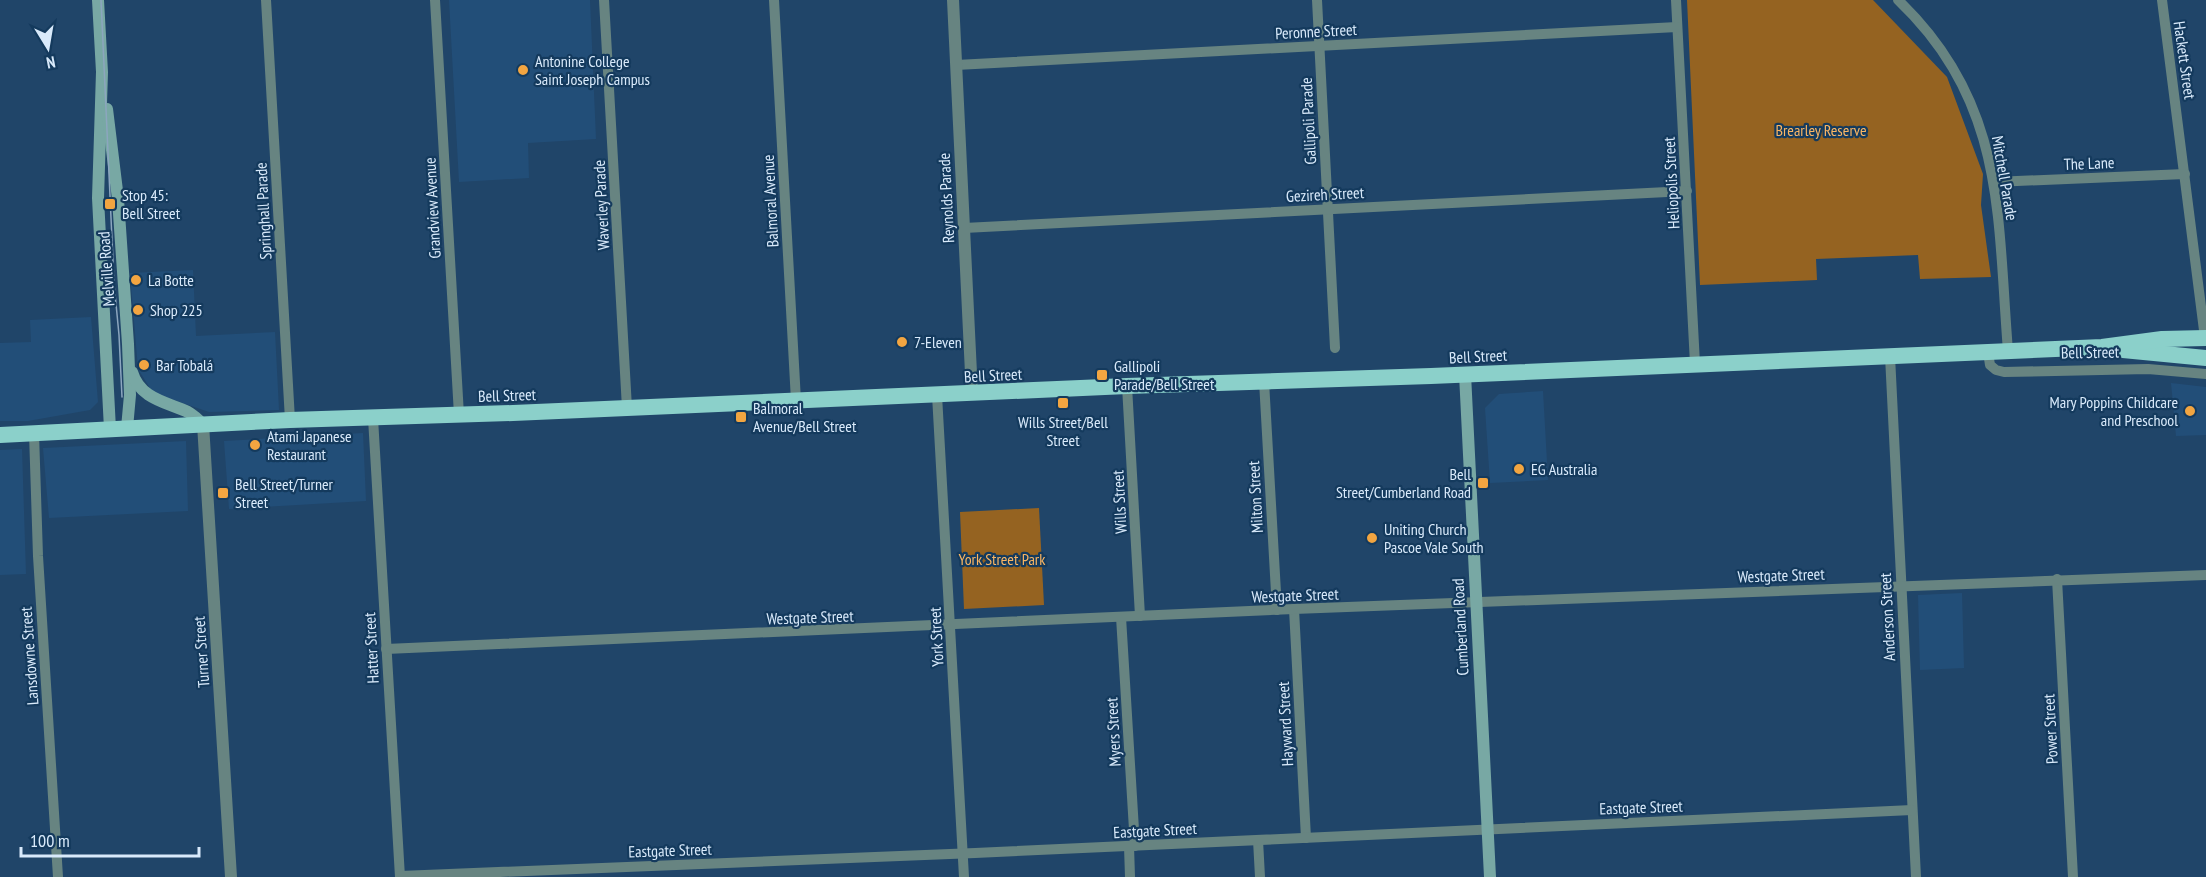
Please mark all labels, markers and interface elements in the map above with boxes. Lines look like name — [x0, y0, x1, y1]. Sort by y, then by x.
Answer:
north arrow — [18, 18, 78, 78]
street label: Peronne Street — [1275, 19, 1358, 43]
street label: Hackett Street — [2170, 20, 2200, 101]
place label: Antonine College Saint Joseph Campus — [535, 51, 650, 89]
text: N — [45, 52, 57, 73]
marker: Antonine College Saint Joseph Campus — [516, 63, 530, 77]
street label: Gallipoli Parade — [1296, 77, 1320, 165]
park label: Brearley Reserve — [1775, 120, 1867, 140]
street label: Mitchell Parade — [1988, 134, 2022, 222]
street label: Heliopolis Street — [1659, 136, 1683, 230]
street label: Reynolds Parade — [934, 152, 958, 244]
street label: The Lane — [2063, 152, 2115, 174]
street label: Balmoral Avenue — [758, 154, 782, 248]
street label: Grandview Avenue — [419, 157, 445, 259]
street label: Waverley Parade — [589, 159, 613, 251]
street label: Springhall Parade — [250, 162, 276, 260]
street label: Gezireh Street — [1285, 182, 1365, 206]
place label: Stop 45: Bell Street — [122, 185, 181, 223]
marker: Stop 45: Bell Street — [103, 197, 117, 211]
street label: Melville Road — [93, 231, 119, 307]
place label: La Botte — [148, 270, 194, 290]
marker: La Botte — [129, 273, 143, 287]
place label: Shop 225 — [150, 300, 203, 320]
marker: Shop 225 — [131, 303, 145, 317]
place label: 7-Eleven — [914, 332, 962, 352]
marker: 7-Eleven — [895, 335, 909, 349]
street label: Bell Street — [2061, 341, 2120, 363]
street label: Bell Street — [1448, 344, 1508, 368]
place label: Bar Tobalá — [156, 355, 213, 375]
place label: Gallipoli Parade/Bell Street — [1114, 356, 1215, 394]
marker: Bar Tobalá — [137, 358, 151, 372]
street label: Bell Street — [963, 363, 1023, 387]
marker: Gallipoli Parade/Bell Street — [1095, 368, 1109, 382]
street label: Bell Street — [478, 384, 537, 406]
place label: Mary Poppins Childcare and Preschool — [2050, 392, 2178, 430]
marker: Wills Street/Bell Street — [1056, 396, 1070, 410]
place label: Balmoral Avenue/Bell Street — [753, 398, 857, 436]
marker: Mary Poppins Childcare and Preschool — [2183, 404, 2197, 418]
marker: Balmoral Avenue/Bell Street — [734, 410, 748, 424]
place label: Wills Street/Bell Street — [1018, 412, 1108, 450]
place label: Atami Japanese Restaurant — [267, 426, 352, 464]
marker: Atami Japanese Restaurant — [248, 438, 262, 452]
place label: EG Australia — [1531, 459, 1597, 479]
street label: Milton Street — [1243, 460, 1267, 534]
marker: EG Australia — [1512, 462, 1526, 476]
place label: Bell Street/Cumberland Road — [1336, 464, 1471, 502]
street label: Wills Street — [1107, 469, 1131, 534]
place label: Bell Street/Turner Street — [235, 474, 334, 512]
marker: Bell Street/Cumberland Road — [1476, 476, 1490, 490]
marker: Bell Street/Turner Street — [216, 486, 230, 500]
place label: Uniting Church Pascoe Vale South — [1384, 519, 1484, 557]
marker: Uniting Church Pascoe Vale South — [1365, 531, 1379, 545]
park label: York Street Park — [959, 549, 1046, 569]
street label: Westgate Street — [1737, 563, 1826, 587]
street label: Anderson Street — [1875, 572, 1899, 662]
street label: Cumberland Road — [1447, 578, 1473, 676]
street label: Westgate Street — [1251, 583, 1340, 607]
street label: Westgate Street — [766, 605, 855, 629]
street label: Lansdowne Street — [16, 606, 42, 706]
street label: York Street — [924, 606, 948, 667]
street label: Hatter Street — [359, 611, 383, 684]
street label: Turner Street — [188, 615, 213, 688]
street label: Hayward Street — [1273, 681, 1297, 767]
street label: Power Street — [2038, 693, 2062, 765]
street label: Myers Street — [1101, 696, 1125, 767]
street label: Eastgate Street — [1599, 796, 1684, 818]
street label: Eastgate Street — [1113, 818, 1198, 842]
scale bar — [21, 820, 200, 858]
text: 100 m — [30, 829, 70, 852]
street label: Eastgate Street — [628, 839, 713, 861]

